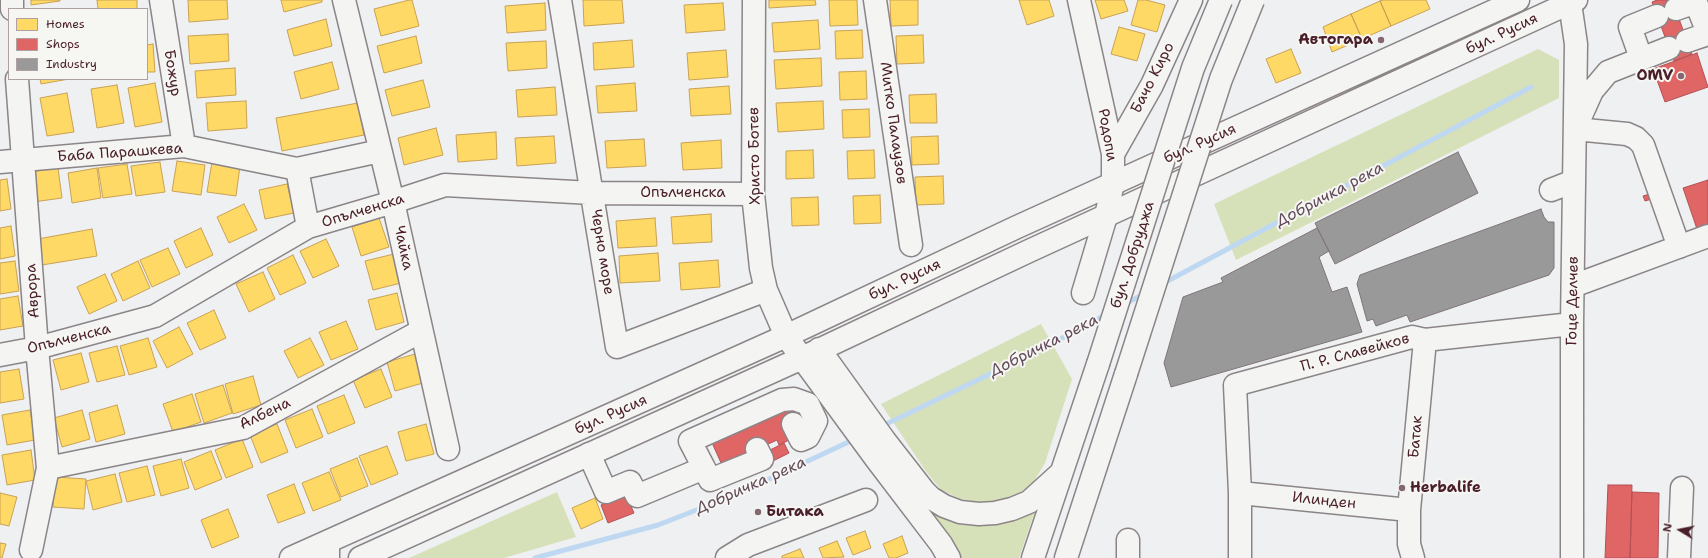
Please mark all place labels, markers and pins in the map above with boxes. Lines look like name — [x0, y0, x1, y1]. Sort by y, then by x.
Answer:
place label: Aвтогара — [1298, 31, 1373, 49]
marker: Aвтогара — [1376, 35, 1386, 45]
place label: OMV — [1636, 67, 1673, 85]
marker: OMV — [1676, 71, 1686, 81]
place label: Herbalife — [1410, 479, 1481, 497]
marker: Herbalife — [1397, 483, 1407, 493]
place label: Битака — [766, 503, 824, 521]
marker: Битака — [753, 507, 763, 517]

